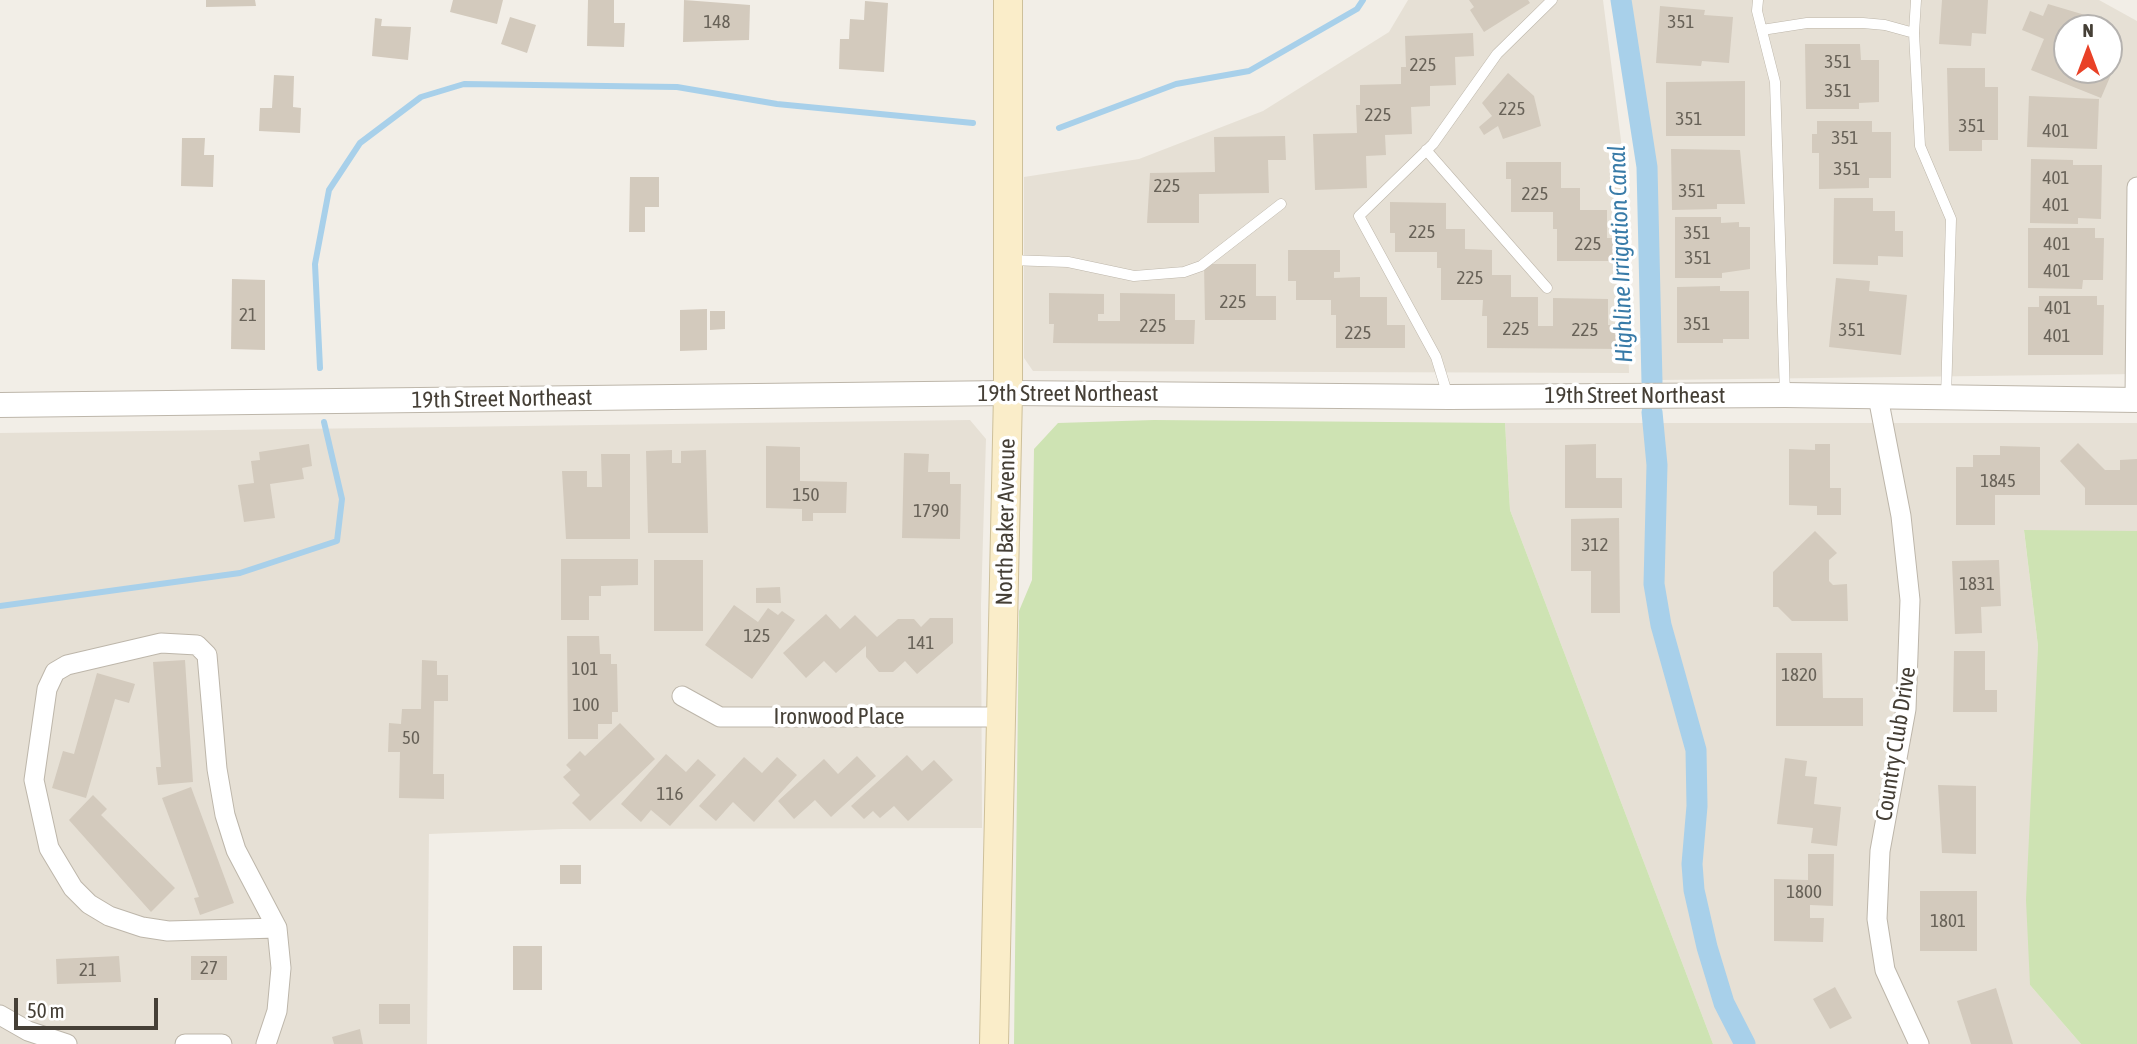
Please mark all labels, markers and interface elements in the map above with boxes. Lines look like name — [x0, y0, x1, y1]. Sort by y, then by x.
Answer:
house number: 148 — [704, 11, 730, 33]
house number: 351 — [1668, 11, 1694, 33]
north arrow — [2053, 14, 2123, 84]
text: N — [2082, 19, 2094, 41]
house number: 351 — [1825, 51, 1851, 73]
house number: 225 — [1410, 54, 1436, 76]
house number: 351 — [1825, 80, 1851, 102]
house number: 225 — [1499, 98, 1525, 120]
house number: 225 — [1365, 104, 1391, 126]
house number: 351 — [1676, 108, 1702, 130]
house number: 351 — [1959, 115, 1985, 137]
house number: 401 — [2043, 120, 2069, 142]
house number: 351 — [1832, 127, 1858, 149]
water label: Highline Irrigation Canal — [1603, 145, 1639, 363]
house number: 351 — [1834, 158, 1860, 180]
house number: 401 — [2043, 167, 2069, 189]
house number: 225 — [1154, 175, 1180, 197]
house number: 351 — [1679, 180, 1705, 202]
house number: 225 — [1522, 183, 1548, 205]
house number: 401 — [2043, 194, 2069, 216]
house number: 225 — [1409, 221, 1435, 243]
house number: 351 — [1684, 222, 1710, 244]
house number: 225 — [1575, 233, 1601, 255]
house number: 401 — [2044, 233, 2070, 255]
house number: 351 — [1685, 247, 1711, 269]
house number: 401 — [2044, 260, 2070, 282]
house number: 225 — [1457, 267, 1483, 289]
house number: 225 — [1220, 291, 1246, 313]
house number: 401 — [2045, 297, 2071, 319]
house number: 21 — [239, 304, 257, 326]
house number: 351 — [1684, 313, 1710, 335]
house number: 225 — [1140, 315, 1166, 337]
house number: 225 — [1503, 318, 1529, 340]
house number: 225 — [1572, 319, 1598, 341]
house number: 351 — [1839, 319, 1865, 341]
house number: 225 — [1345, 322, 1371, 344]
house number: 401 — [2044, 325, 2070, 347]
street label: 19th Street Northeast — [978, 380, 1158, 408]
street label: 19th Street Northeast — [1545, 382, 1725, 410]
street label: 19th Street Northeast — [411, 384, 593, 414]
street label: North Baker Avenue — [991, 438, 1021, 606]
house number: 1845 — [1980, 470, 2016, 492]
house number: 150 — [793, 484, 819, 506]
house number: 1790 — [913, 500, 949, 522]
house number: 312 — [1582, 534, 1608, 556]
house number: 1831 — [1959, 573, 1995, 595]
house number: 125 — [744, 625, 770, 647]
house number: 141 — [908, 632, 934, 654]
house number: 101 — [572, 658, 598, 680]
house number: 1820 — [1781, 664, 1817, 686]
street label: Country Club Drive — [1870, 665, 1922, 823]
house number: 100 — [573, 694, 599, 716]
street label: Ironwood Place — [774, 703, 904, 731]
house number: 50 — [402, 727, 420, 749]
house number: 116 — [657, 783, 683, 805]
house number: 1800 — [1786, 881, 1822, 903]
house number: 1801 — [1930, 910, 1966, 932]
house number: 27 — [200, 957, 218, 979]
house number: 21 — [79, 959, 97, 981]
scale bar — [18, 984, 161, 1028]
text: 50 m — [27, 998, 65, 1022]

